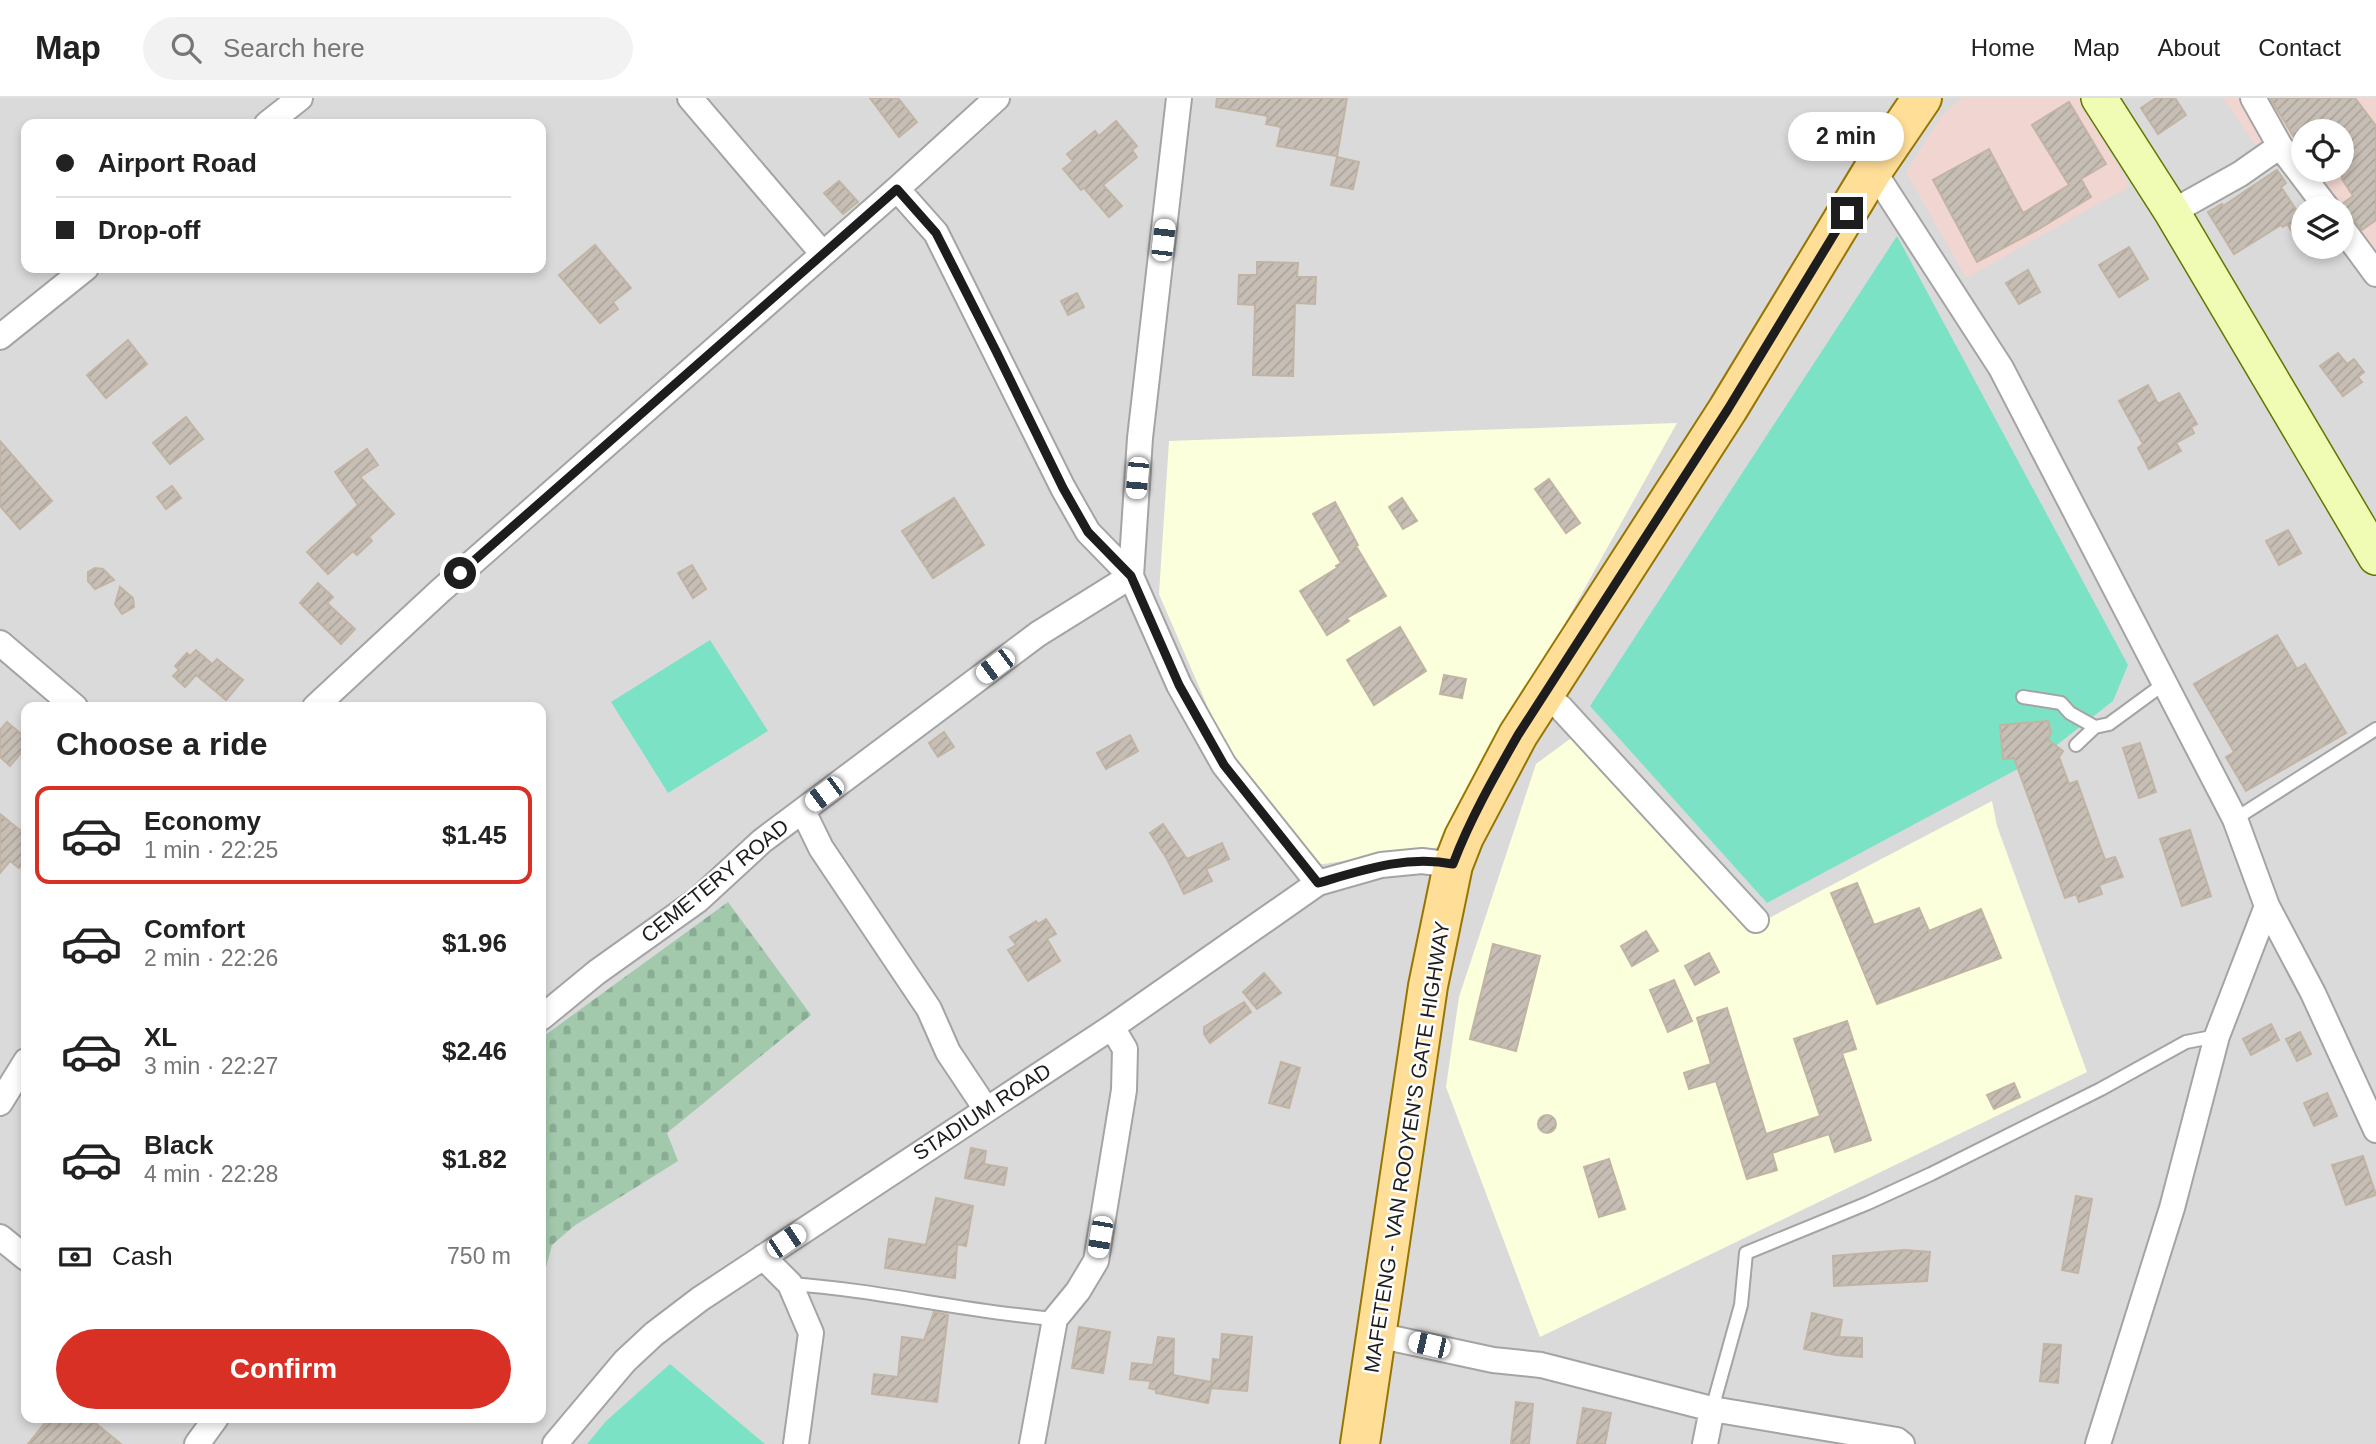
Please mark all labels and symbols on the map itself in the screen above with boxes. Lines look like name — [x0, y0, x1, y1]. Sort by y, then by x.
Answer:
callout: 2 min — [1789, 111, 1905, 160]
route end — [1831, 197, 1863, 229]
car — [1151, 218, 1176, 262]
car — [1125, 456, 1150, 500]
route start — [444, 557, 476, 589]
car — [972, 645, 1019, 687]
car — [801, 773, 848, 815]
street label: CEMETERY ROAD — [637, 814, 793, 947]
street label: MAFETENG - VAN ROOYEN'S GATE HIGHWAY — [1359, 919, 1454, 1374]
street label: STADIUM ROAD — [909, 1059, 1055, 1165]
car — [1087, 1214, 1114, 1260]
car — [763, 1221, 810, 1261]
car — [1407, 1330, 1452, 1360]

